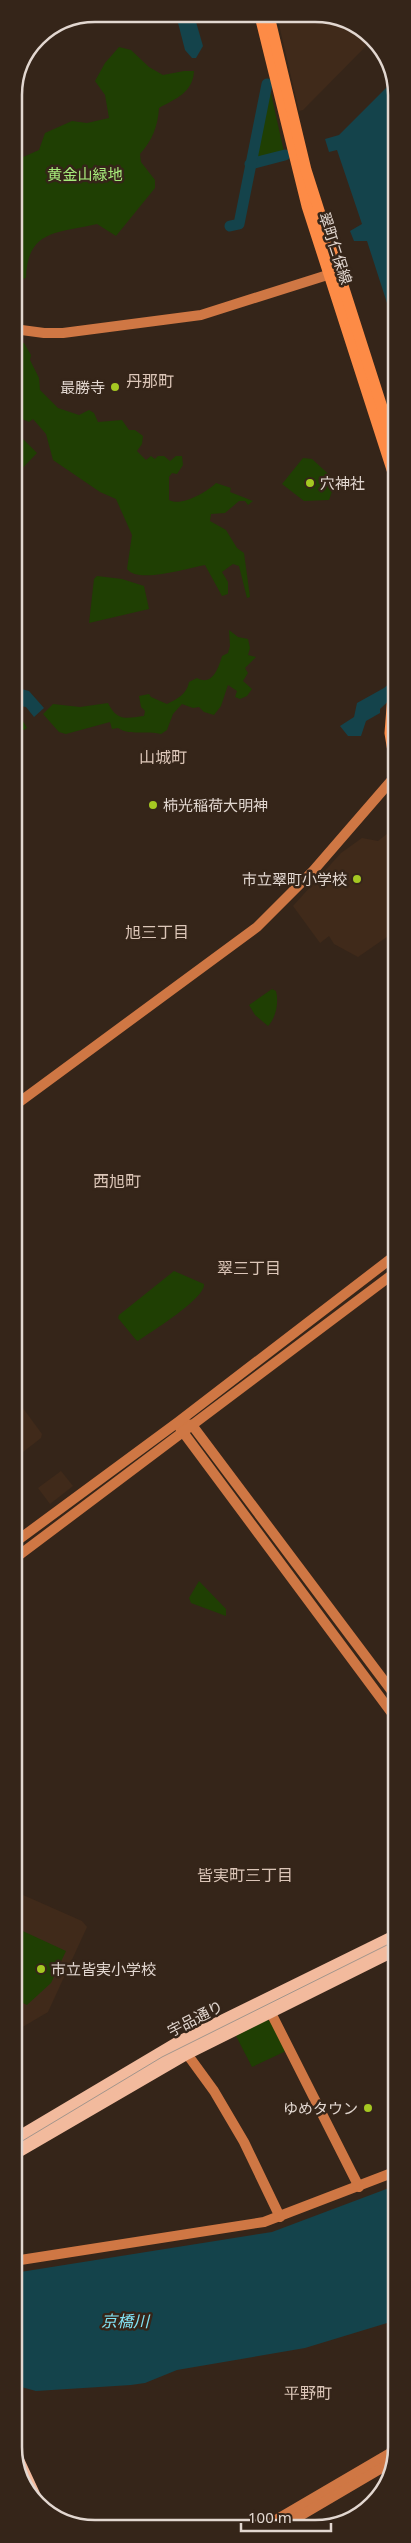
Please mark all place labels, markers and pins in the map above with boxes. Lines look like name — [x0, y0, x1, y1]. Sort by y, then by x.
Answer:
place label: 最勝寺 — [60, 377, 105, 397]
marker: 最勝寺 — [109, 381, 121, 393]
place label: 穴神社 — [320, 473, 365, 493]
marker: 穴神社 — [304, 477, 316, 489]
place label: 柿光稲荷大明神 — [163, 795, 268, 815]
marker: 柿光稲荷大明神 — [147, 799, 159, 811]
place label: 市立翠町小学校 — [242, 869, 347, 889]
marker: 市立翠町小学校 — [351, 873, 363, 885]
place label: 市立皆実小学校 — [51, 1959, 156, 1979]
marker: 市立皆実小学校 — [35, 1963, 47, 1975]
place label: ゆめタウン — [283, 2098, 358, 2118]
marker: ゆめタウン — [362, 2102, 374, 2114]

